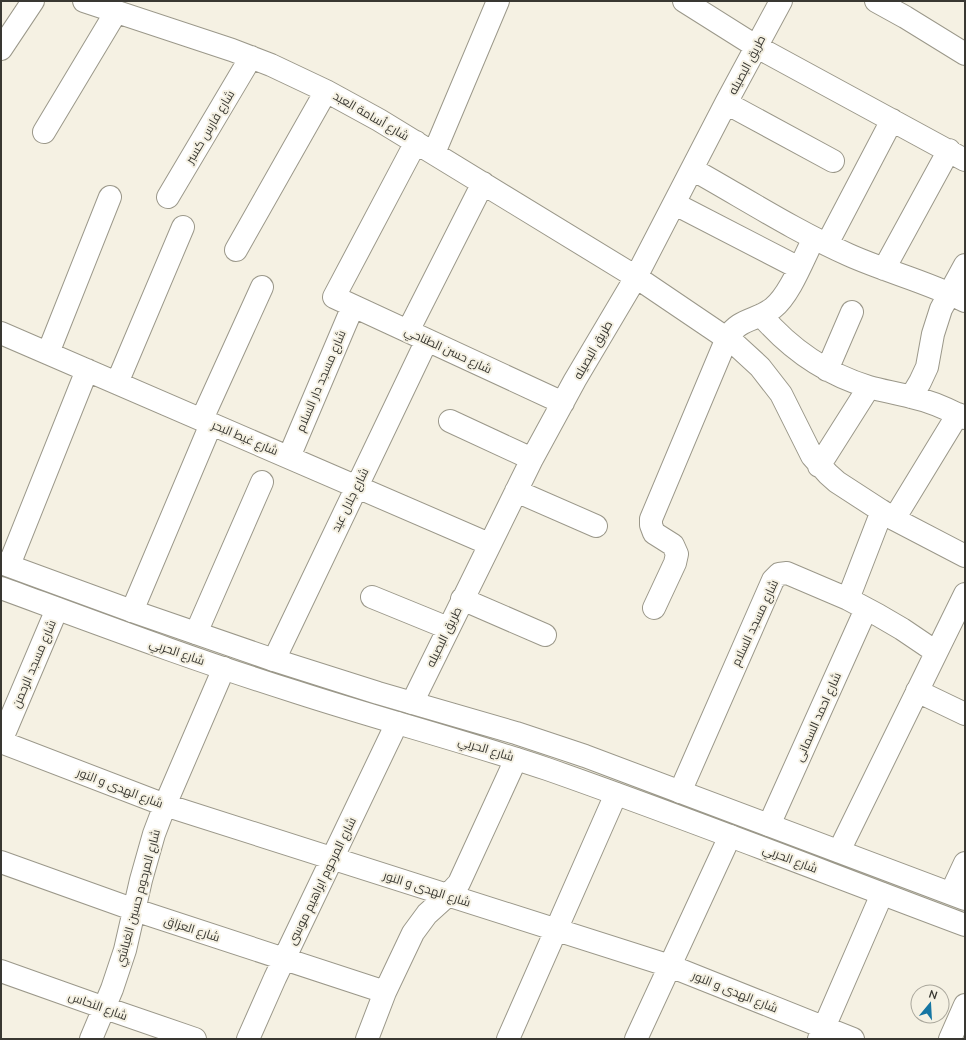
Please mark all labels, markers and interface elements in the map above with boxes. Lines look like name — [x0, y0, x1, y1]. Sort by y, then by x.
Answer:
street label: طريق البصيله — [725, 32, 768, 97]
street label: شارع فارس كسبر — [181, 87, 238, 168]
street label: شارع أسامة العبد — [330, 88, 412, 144]
street label: طريق البصيله — [570, 318, 615, 382]
street label: شارع حسن الطناحي — [401, 323, 494, 379]
street label: شارع مسجد دار السلام — [292, 328, 350, 434]
street label: شارع غيط البحر — [208, 416, 281, 459]
street label: شارع جلال عيد — [328, 465, 372, 535]
street label: شارع مسجد السلام — [728, 577, 782, 669]
street label: طريق البصيله — [423, 604, 465, 669]
street label: شارع مسجد الرحمن — [8, 617, 60, 711]
street label: شارع الحربي — [147, 635, 207, 671]
street label: شارع احمد السمانى — [791, 670, 845, 764]
street label: شارع الحربي — [456, 733, 516, 767]
street label: شارع الهدى و النور — [74, 764, 165, 812]
street label: شارع المرحوم ابراهيم موسى — [284, 814, 360, 948]
street label: شارع المرحوم حسين الغباشي — [112, 828, 166, 969]
street label: شارع الحربي — [760, 841, 820, 879]
street label: شارع الهدى و النور — [380, 867, 473, 911]
street label: شارع العزاق — [162, 912, 222, 946]
street label: شارع الهدى و النور — [689, 967, 780, 1016]
north arrow — [910, 984, 950, 1024]
text: N — [927, 987, 939, 1002]
street label: شارع النحاس — [66, 988, 130, 1024]

